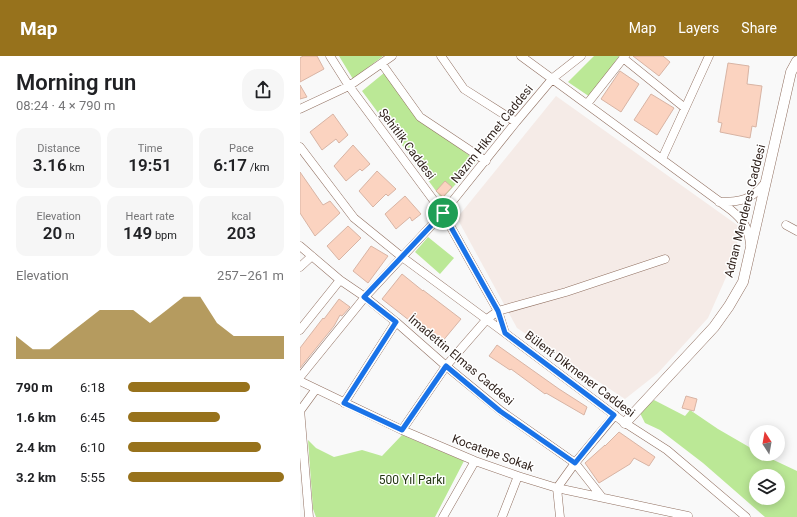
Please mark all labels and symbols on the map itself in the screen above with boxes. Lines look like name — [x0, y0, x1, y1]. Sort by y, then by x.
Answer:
street label: Nazım Hikmet Caddesi — [448, 82, 536, 186]
street label: Şehitlik Caddesi — [376, 106, 438, 182]
street label: Adnan Menderes Caddesi — [722, 143, 768, 279]
pin — [426, 196, 460, 230]
street label: İmadettin Elmas Caddesi — [406, 311, 517, 408]
street label: Bülent Dikmener Caddesi — [522, 328, 638, 420]
north arrow — [749, 425, 785, 461]
street label: Kocatepe Sokak — [450, 432, 537, 475]
park label: 500 Yıl Parkı — [379, 473, 445, 487]

